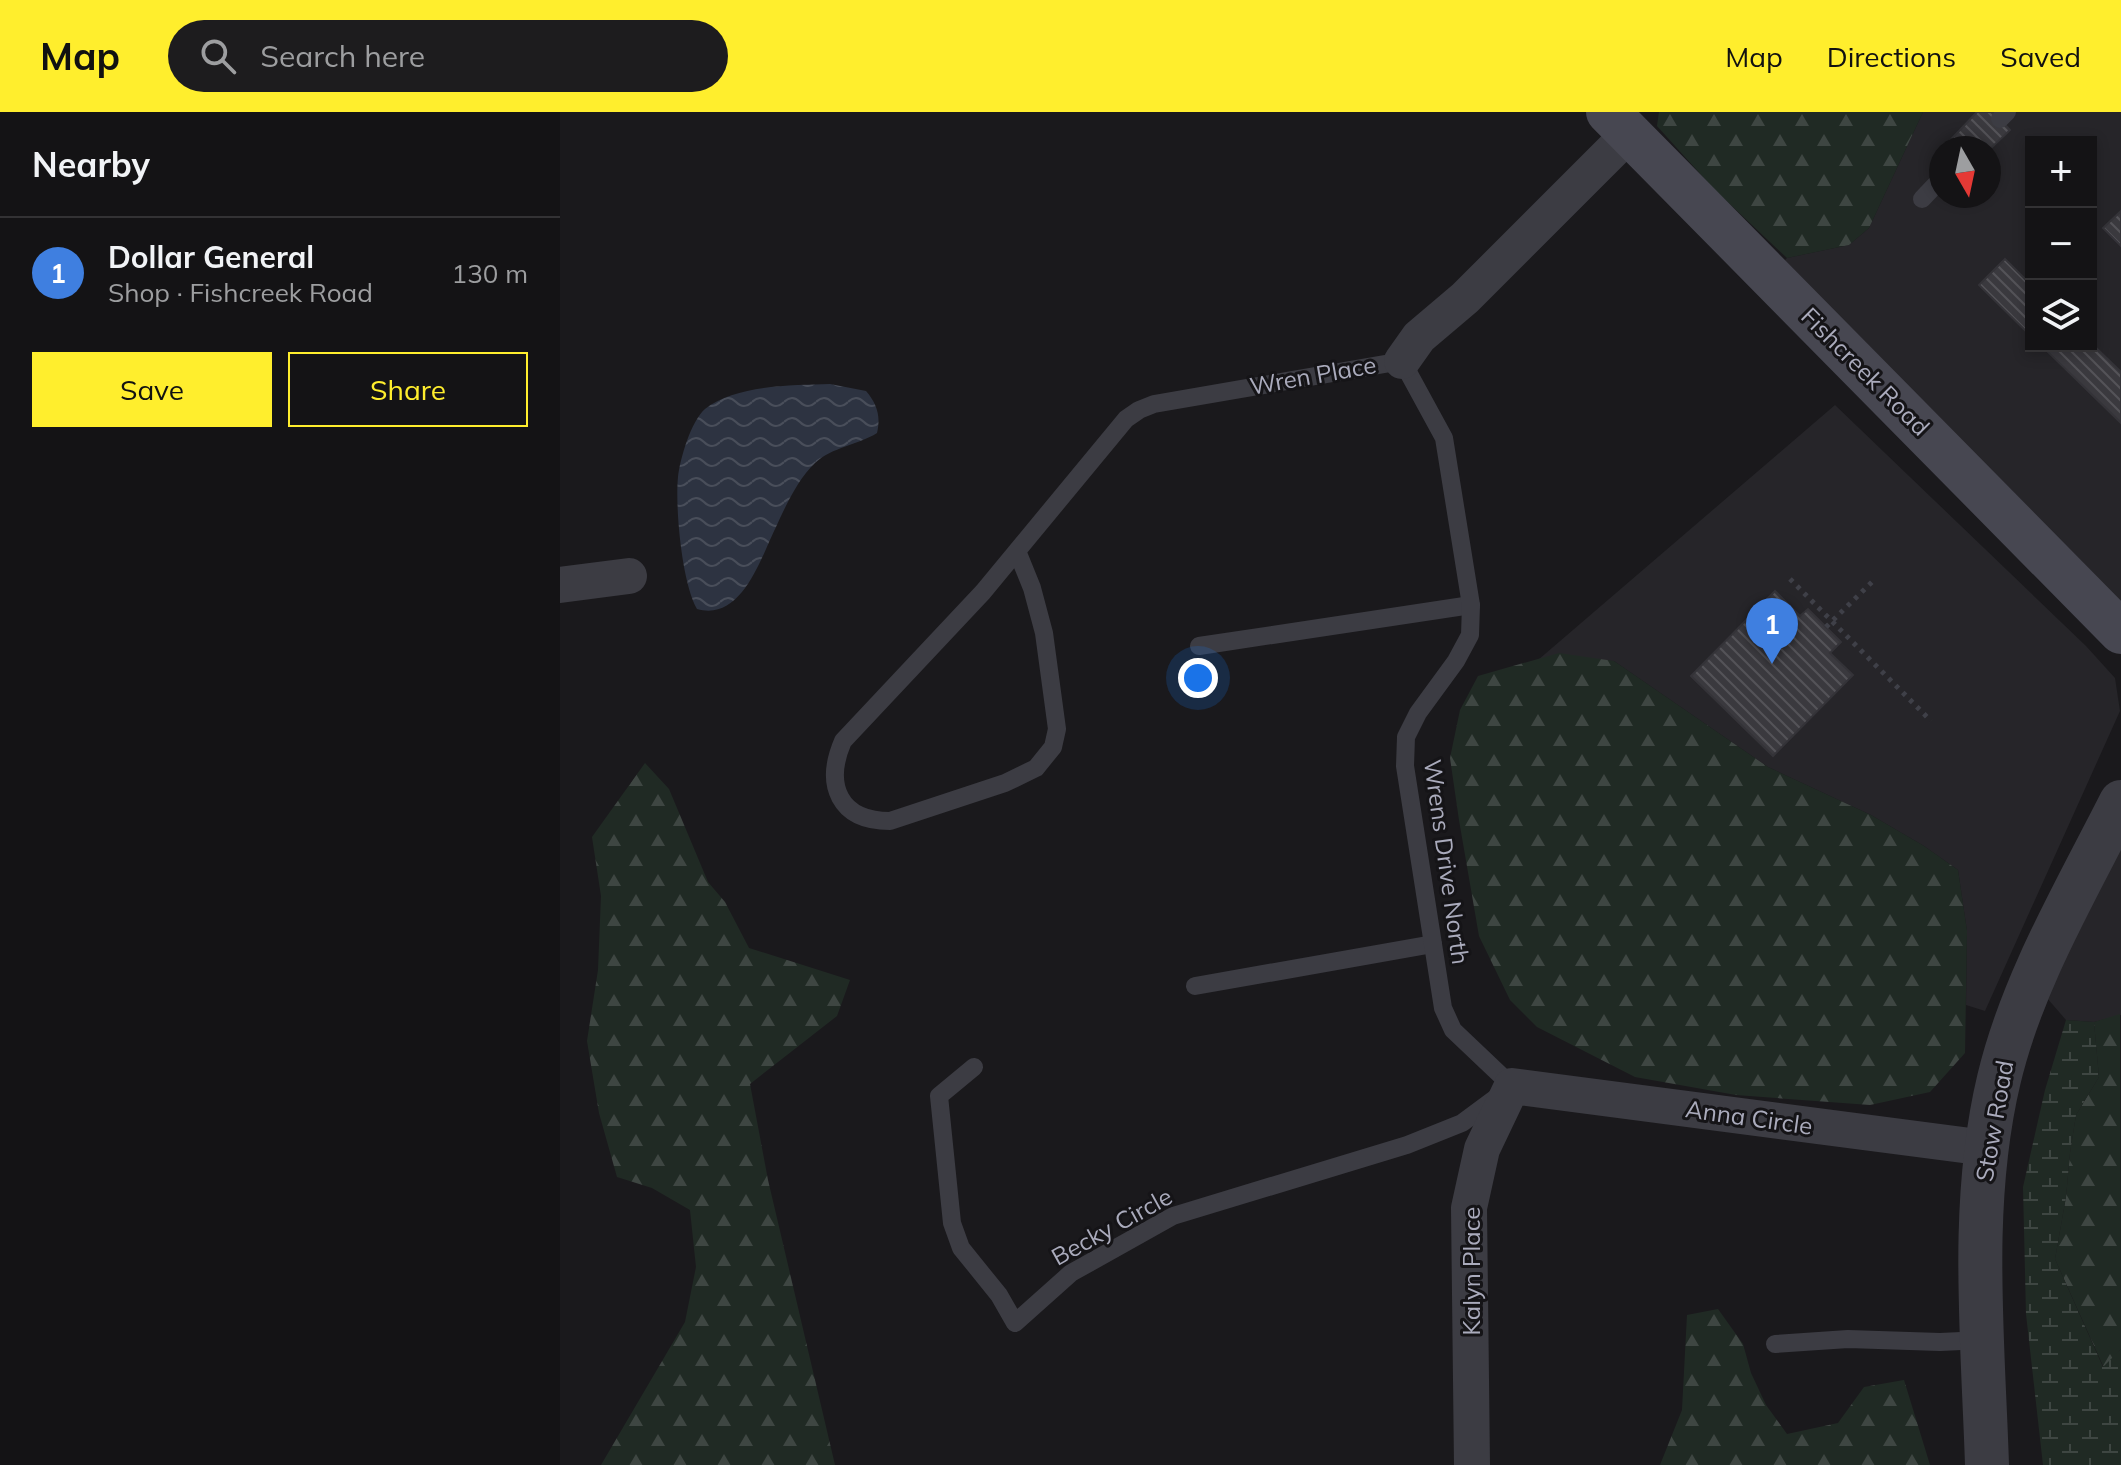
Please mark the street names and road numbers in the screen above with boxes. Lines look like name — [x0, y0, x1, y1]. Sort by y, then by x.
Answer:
street label: Fishcreek Road — [1795, 301, 1936, 442]
street label: Wren Place — [1247, 349, 1378, 401]
street label: Wrens Drive North — [1418, 757, 1476, 966]
street label: Stow Road — [1969, 1058, 2019, 1184]
street label: Anna Circle — [1684, 1093, 1814, 1141]
street label: Becky Circle — [1046, 1181, 1177, 1272]
street label: Kalyn Place — [1456, 1207, 1486, 1335]

